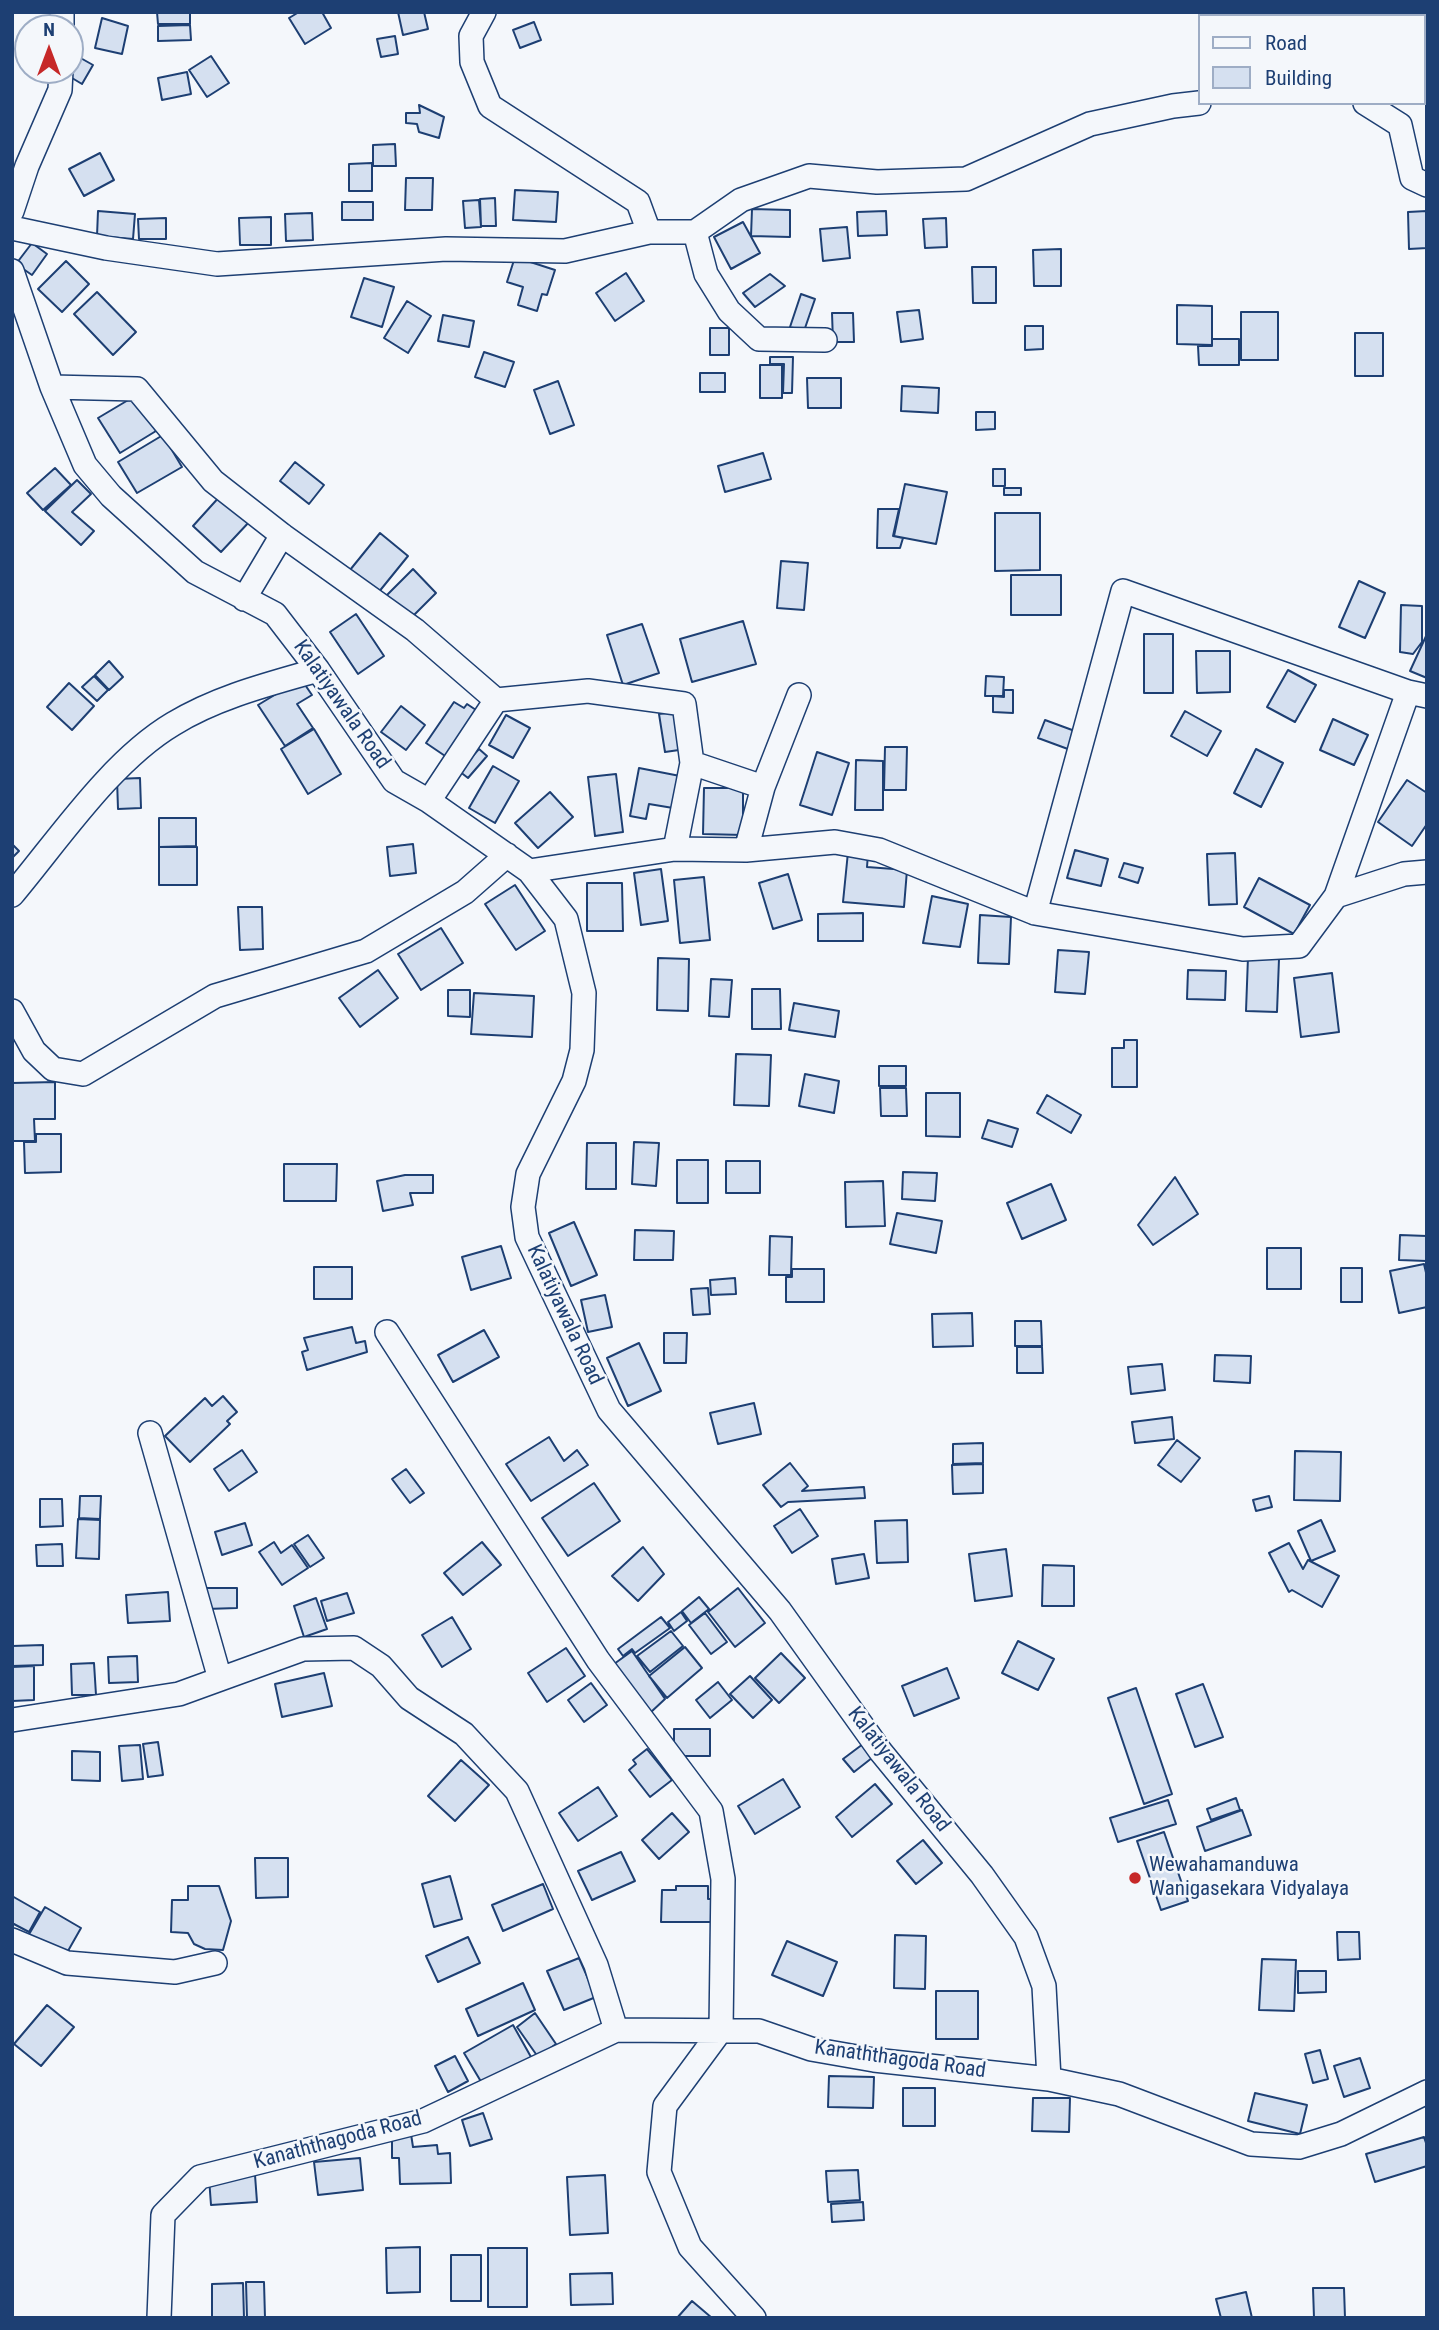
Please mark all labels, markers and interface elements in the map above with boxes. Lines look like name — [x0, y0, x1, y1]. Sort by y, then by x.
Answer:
north arrow — [14, 14, 84, 84]
legend — [1198, 14, 1425, 105]
text: N — [43, 18, 55, 41]
text: Road — [1265, 31, 1307, 55]
text: Building — [1265, 66, 1332, 90]
street label: Kalatiyawala Road — [287, 636, 395, 774]
street label: Kalatiyawala Road — [521, 1241, 607, 1389]
street label: Kalatiyawala Road — [841, 1702, 955, 1838]
place label: Wewahamanduwa Wanigasekara Vidyalaya — [1149, 1853, 1349, 1903]
marker: Wewahamanduwa Wanigasekara Vidyalaya — [1127, 1870, 1143, 1886]
street label: Kanaththagoda Road — [813, 2035, 987, 2085]
street label: Kanaththagoda Road — [251, 2106, 425, 2176]

